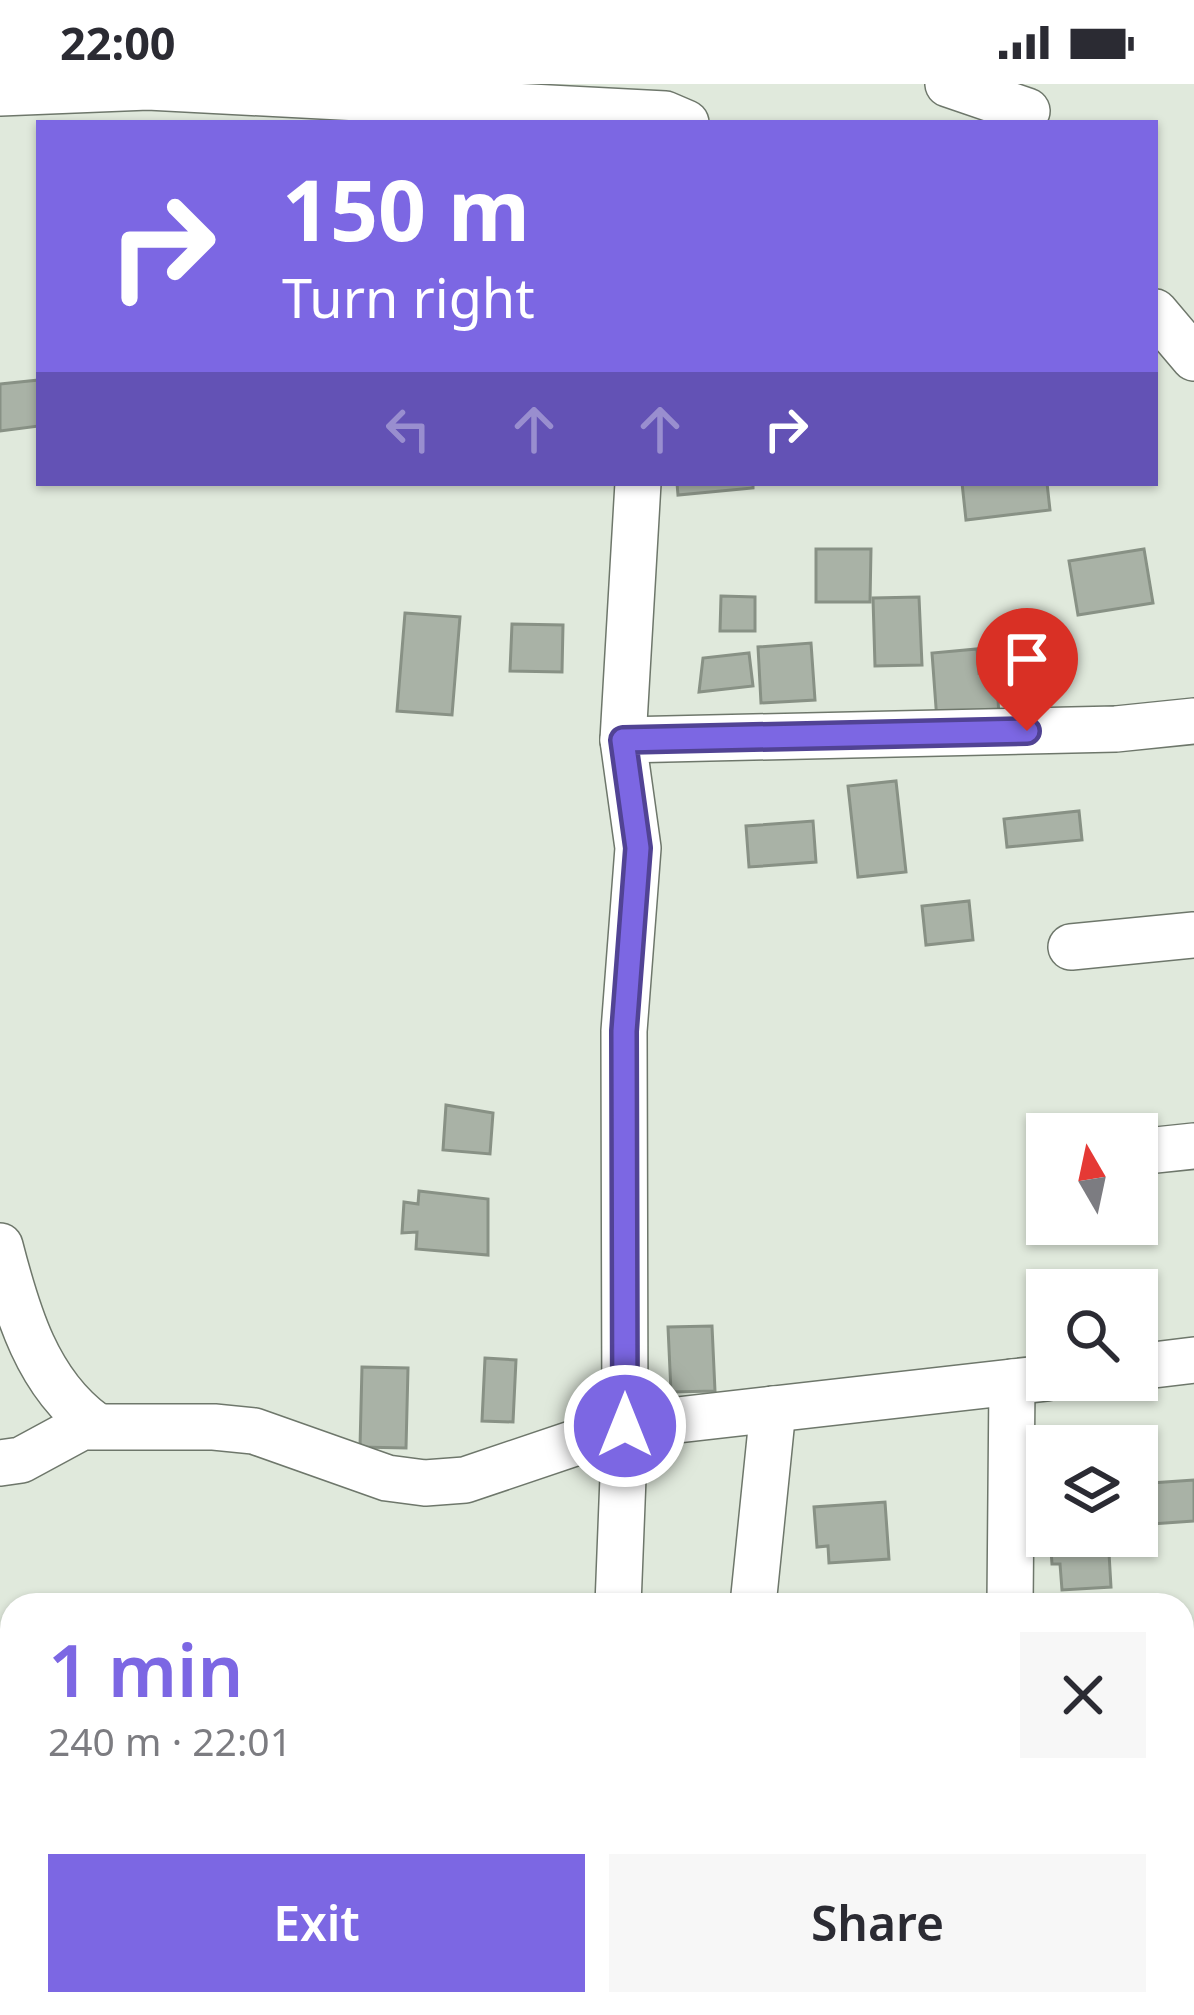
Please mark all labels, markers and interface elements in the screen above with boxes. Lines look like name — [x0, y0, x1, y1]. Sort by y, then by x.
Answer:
text: 22:00 — [60, 12, 176, 73]
text: 150 m — [282, 151, 530, 266]
icon: right — [84, 168, 240, 324]
text: Turn right — [282, 260, 535, 334]
icon: left — [375, 396, 441, 462]
icon: ahead — [501, 396, 567, 462]
icon: ahead — [627, 396, 693, 462]
icon: right — [753, 396, 819, 462]
pin — [976, 608, 1078, 731]
icon: arrive — [994, 626, 1060, 692]
north arrow — [1026, 1113, 1158, 1245]
map controls — [1026, 1113, 1158, 1557]
button: search — [1026, 1269, 1158, 1401]
position arrow — [562, 1363, 688, 1489]
button: layers — [1026, 1425, 1158, 1557]
text: 1 min — [48, 1620, 243, 1718]
button: close — [1020, 1632, 1146, 1758]
text: 240 m · 22:01 — [48, 1714, 292, 1767]
button: Exit — [48, 1854, 585, 1992]
button: Share — [609, 1854, 1146, 1992]

